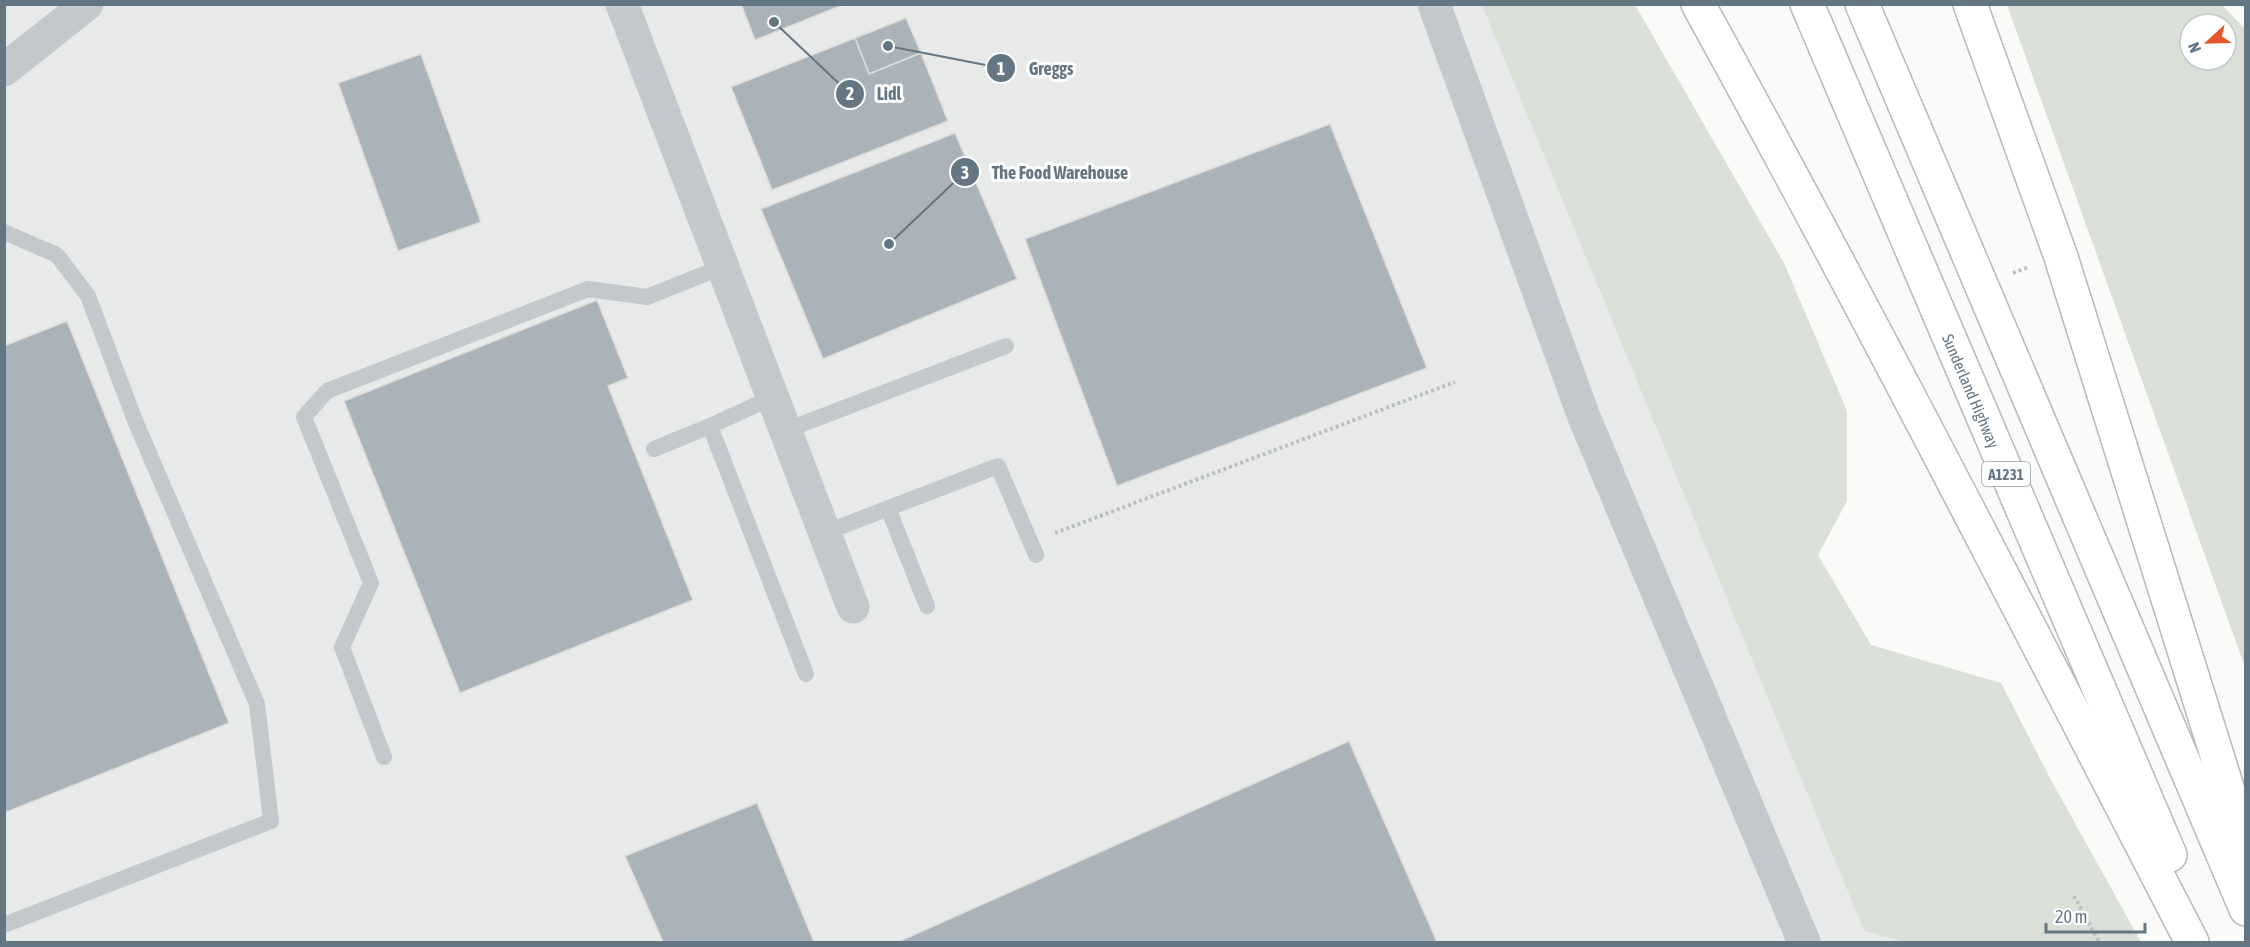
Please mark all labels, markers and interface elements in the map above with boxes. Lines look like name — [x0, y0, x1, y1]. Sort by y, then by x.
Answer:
north arrow — [2178, 12, 2238, 72]
text: N — [2184, 40, 2204, 55]
callout: Greggs — [986, 50, 1085, 86]
text: 1 — [997, 58, 1005, 79]
text: Greggs — [1029, 58, 1074, 79]
callout: Lidl — [835, 76, 913, 112]
text: 2 — [846, 83, 854, 104]
text: Lidl — [877, 83, 901, 104]
callout: The Food Warehouse — [950, 154, 1140, 190]
text: 3 — [961, 162, 969, 183]
text: The Food Warehouse — [992, 162, 1128, 183]
street label: Sunderland Highway — [1938, 331, 2003, 451]
road number: A1231 — [1982, 462, 2030, 486]
scale bar — [2046, 896, 2145, 934]
text: 20 m — [2055, 906, 2087, 927]

